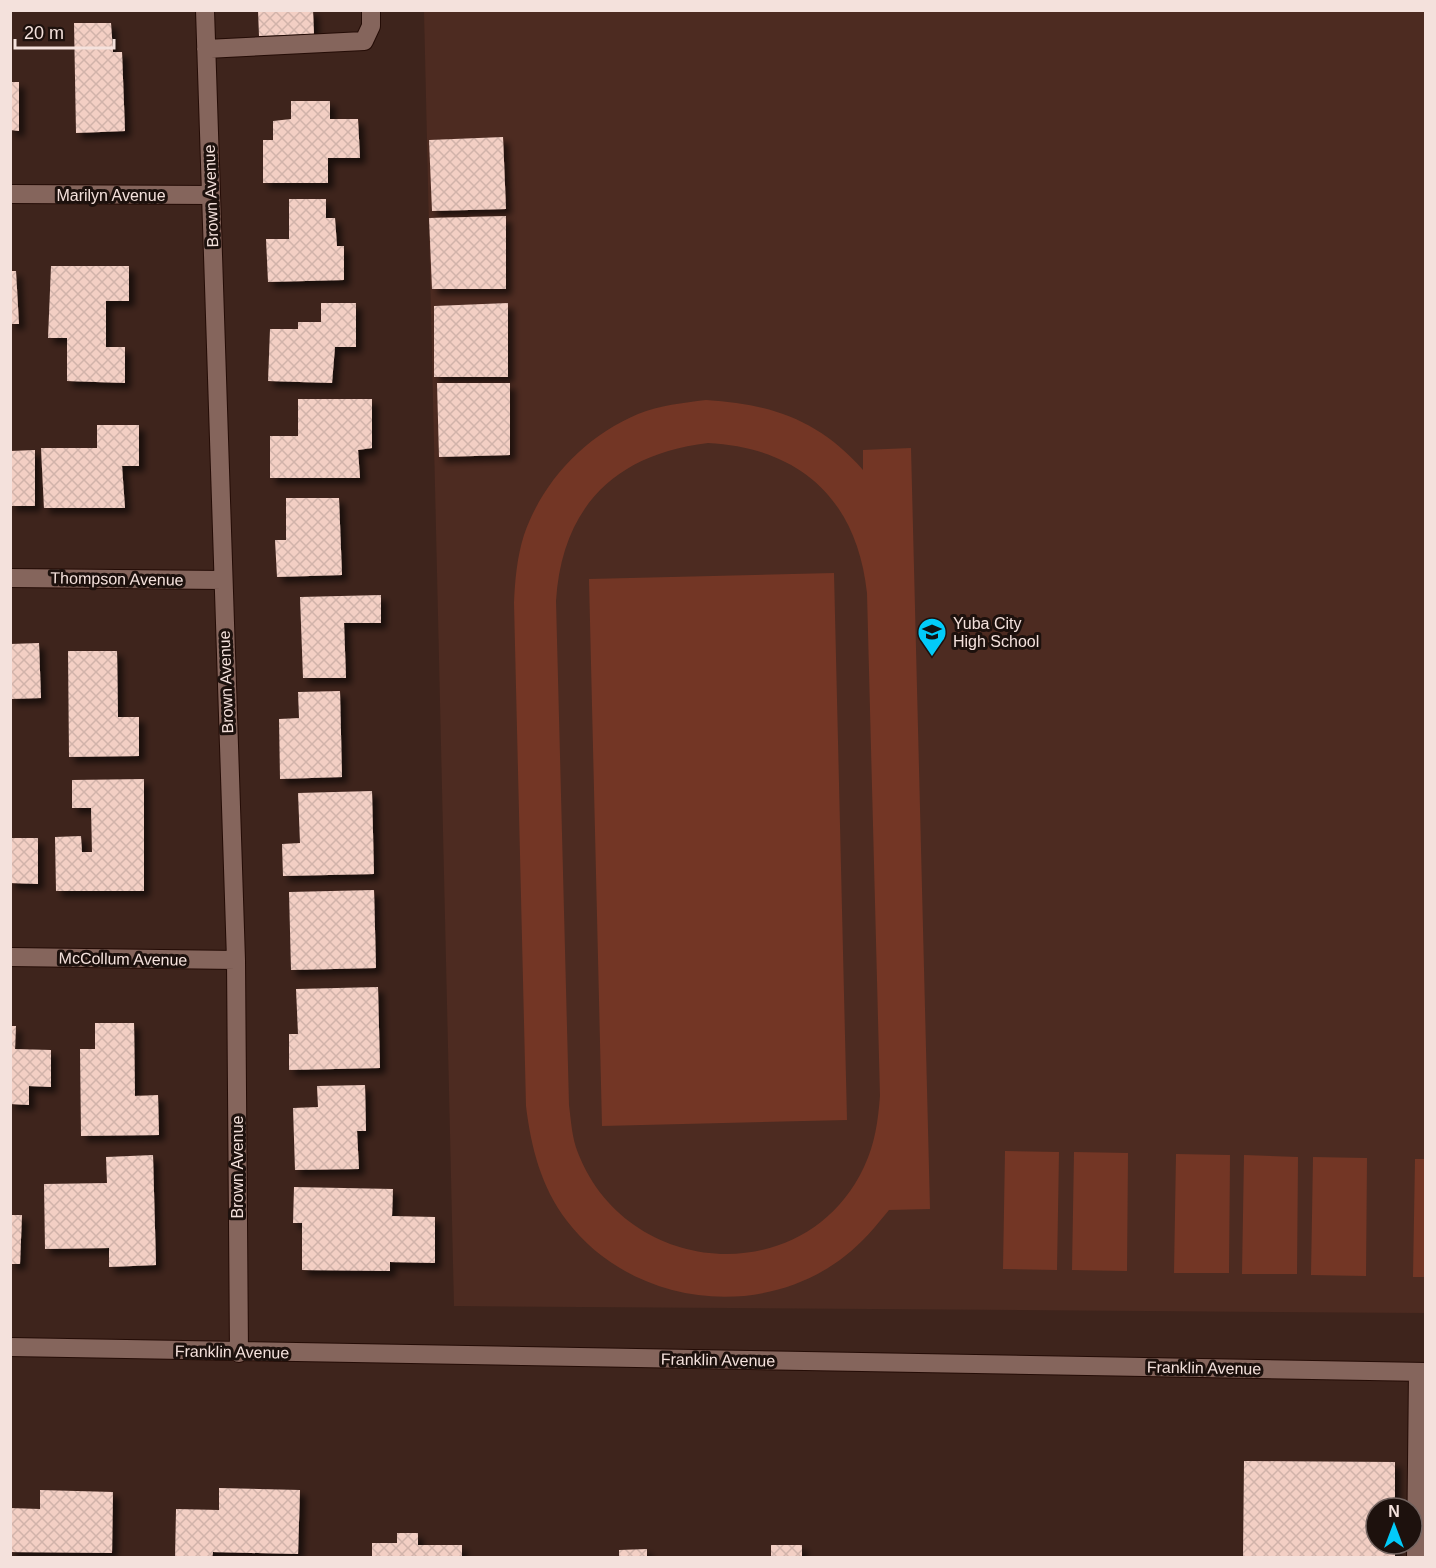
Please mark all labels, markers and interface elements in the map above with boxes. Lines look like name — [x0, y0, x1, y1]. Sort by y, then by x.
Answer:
scale bar — [15, 12, 114, 50]
text: 20 m — [24, 23, 64, 43]
street label: Brown Avenue — [201, 144, 221, 248]
street label: Marilyn Avenue — [56, 187, 166, 204]
street label: Thompson Avenue — [50, 569, 184, 589]
place label: Yuba City High School — [953, 615, 1039, 650]
school or university icon: Yuba City High School — [916, 616, 948, 658]
street label: Brown Avenue — [216, 630, 236, 734]
street label: McCollum Avenue — [59, 949, 188, 969]
street label: Brown Avenue — [229, 1115, 246, 1218]
street label: Franklin Avenue — [175, 1343, 289, 1361]
street label: Franklin Avenue — [661, 1351, 775, 1369]
street label: Franklin Avenue — [1147, 1359, 1261, 1377]
north arrow — [1364, 1496, 1424, 1556]
text: N — [1388, 1503, 1400, 1520]

